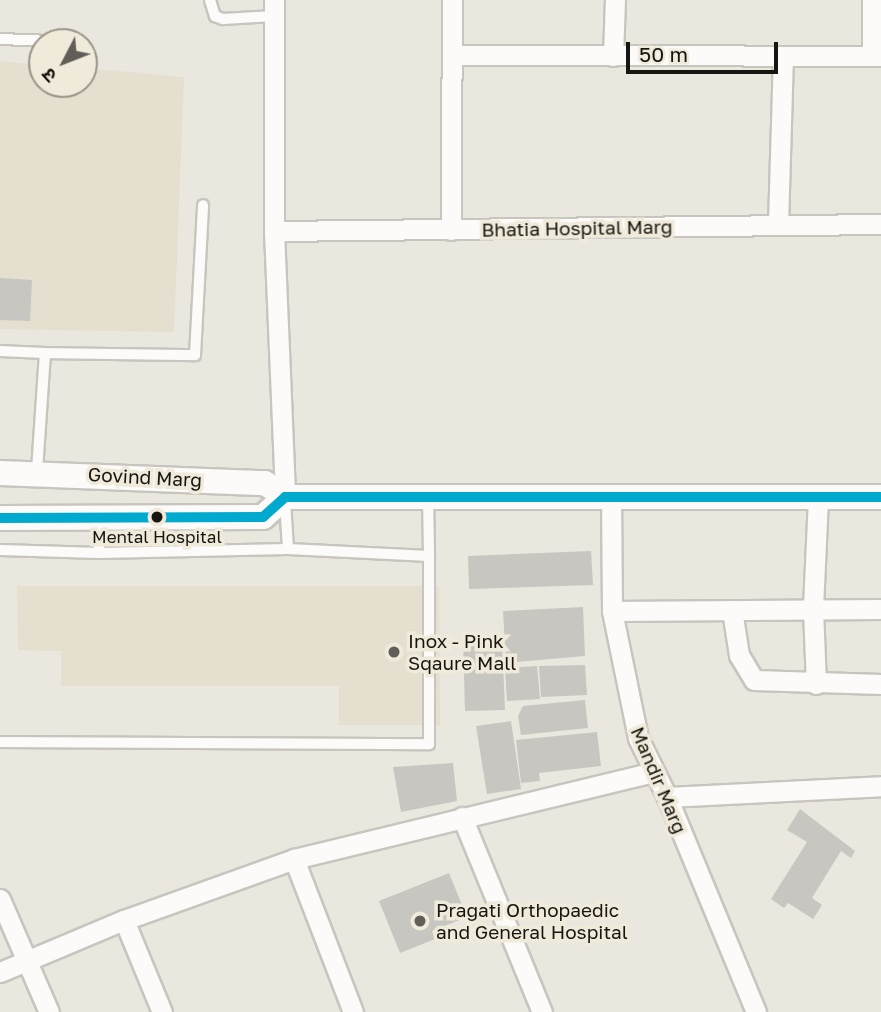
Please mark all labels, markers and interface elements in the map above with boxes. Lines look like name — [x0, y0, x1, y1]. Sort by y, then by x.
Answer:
north arrow — [28, 28, 98, 98]
scale bar — [629, 28, 781, 72]
text: 50 m — [639, 41, 688, 67]
text: उ — [36, 64, 61, 88]
street label: Bhatia Hospital Marg — [481, 215, 673, 241]
street label: Govind Marg — [87, 463, 203, 491]
marker: Mental Hospital — [150, 510, 164, 524]
place label: Mental Hospital — [92, 527, 222, 547]
place label: Inox - Pink Sqaure Mall — [408, 630, 516, 674]
marker: Inox - Pink Sqaure Mall — [386, 644, 402, 660]
street label: Mandir Marg — [626, 723, 692, 837]
place label: Pragati Orthopaedic and General Hospital — [436, 899, 628, 943]
marker: Pragati Orthopaedic and General Hospital — [410, 911, 430, 931]

